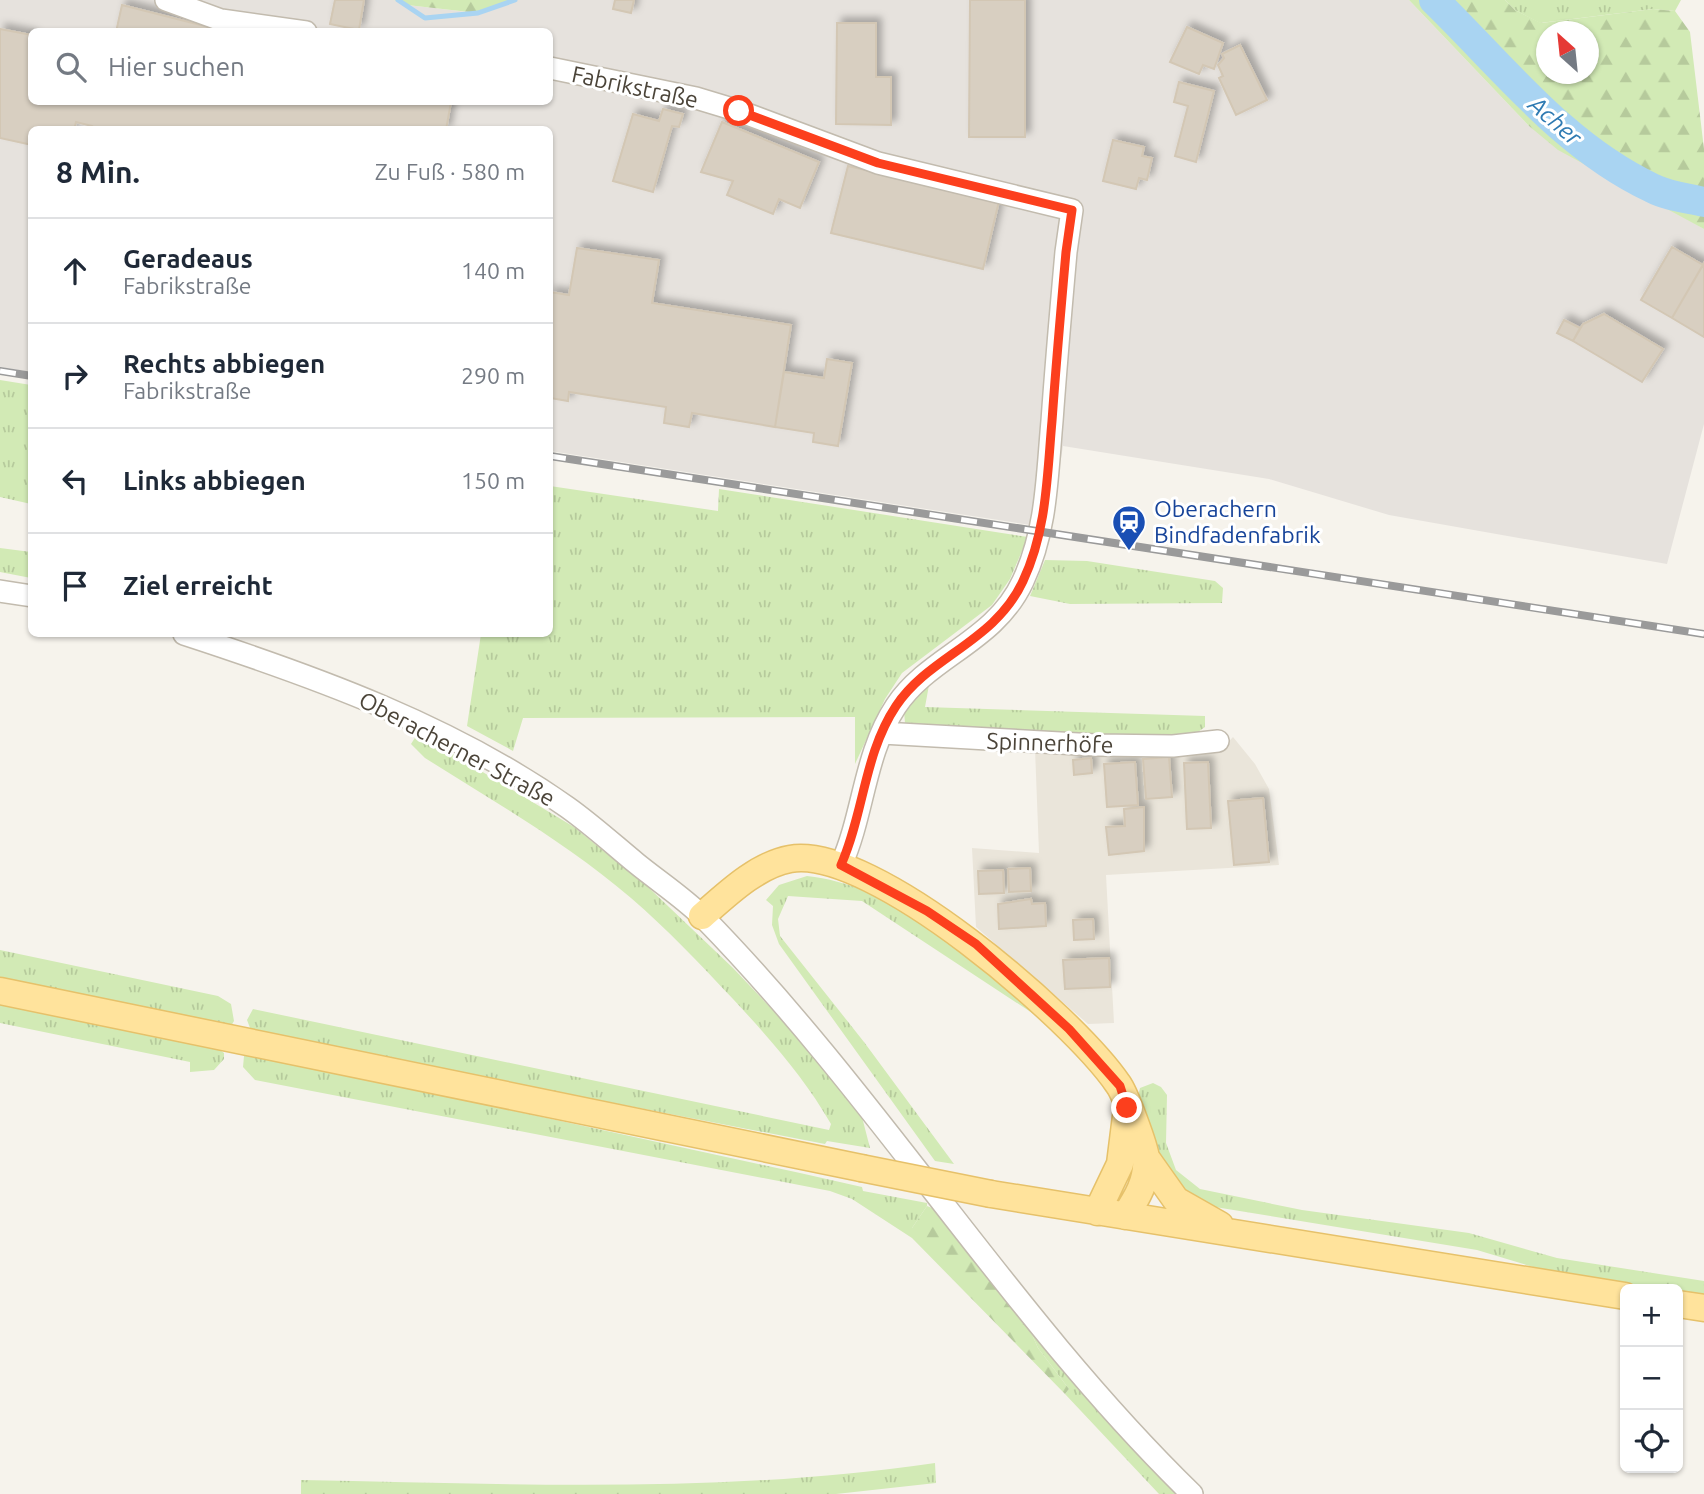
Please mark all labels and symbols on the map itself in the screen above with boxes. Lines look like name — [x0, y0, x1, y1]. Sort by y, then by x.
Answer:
north arrow — [1536, 21, 1599, 84]
street label: Fabrikstraße — [570, 61, 701, 112]
water label: Acher — [1523, 90, 1588, 151]
route start — [723, 95, 754, 126]
place label: Oberachern Bindfadenfabrik — [1154, 496, 1321, 547]
station icon: Oberachern Bindfadenfabrik — [1110, 503, 1148, 552]
street label: Oberacherner Straße — [355, 686, 559, 811]
street label: Spinnerhöfe — [986, 728, 1114, 757]
route end — [1111, 1092, 1142, 1123]

